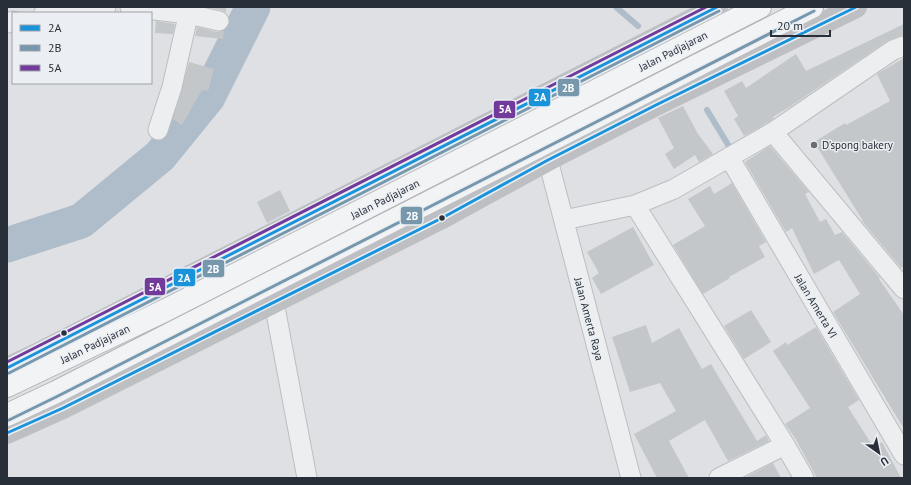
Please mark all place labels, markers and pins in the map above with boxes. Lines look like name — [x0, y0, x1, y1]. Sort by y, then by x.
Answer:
place label: D'spong bakery — [822, 138, 894, 152]
marker: D'spong bakery — [809, 140, 819, 150]
unlabelled marker — [437, 213, 447, 223]
unlabelled marker — [59, 328, 69, 338]

